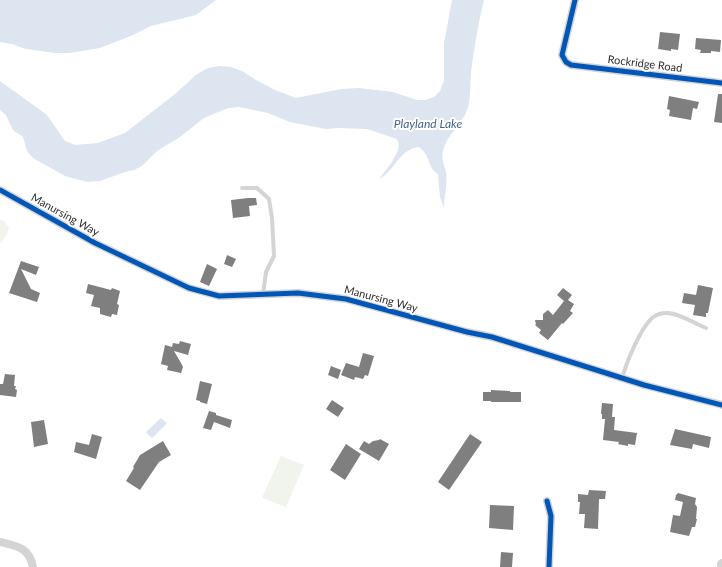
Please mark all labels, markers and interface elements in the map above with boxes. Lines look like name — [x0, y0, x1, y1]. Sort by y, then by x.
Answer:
street label: Rockridge Road — [607, 53, 683, 75]
water label: Playland Lake — [394, 117, 462, 131]
street label: Manursing Way — [29, 191, 101, 239]
street label: Manursing Way — [343, 283, 419, 315]

